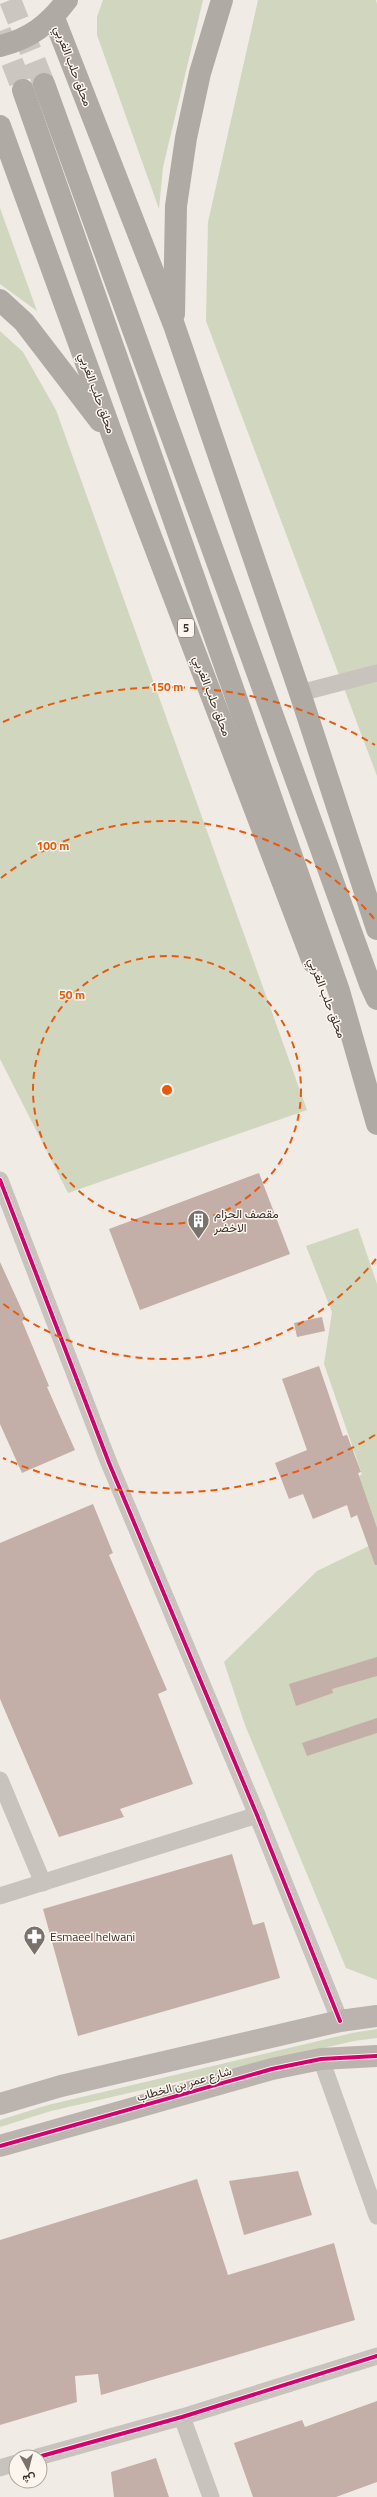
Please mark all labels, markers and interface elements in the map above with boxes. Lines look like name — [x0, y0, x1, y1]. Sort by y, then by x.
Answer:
street label: محلق حلب الغربي — [48, 23, 98, 109]
street label: محلق حلب الغربي — [73, 350, 121, 436]
road number: 5 — [178, 619, 194, 637]
street label: محلق حلب الغربي — [187, 653, 237, 739]
text: 150 m — [151, 677, 183, 696]
text: 100 m — [37, 836, 69, 855]
street label: محلق حلب الغربي — [302, 955, 352, 1041]
text: 50 m — [59, 985, 85, 1004]
centre of rings — [160, 1083, 174, 1097]
place label: مقصف الحزام الاخضر — [213, 1204, 279, 1237]
building icon: مقصف الحزام الاخضر — [186, 1208, 212, 1241]
pharmacy icon: Esmaeel helwani — [21, 1924, 47, 1957]
place label: Esmaeel helwani — [50, 1927, 135, 1946]
street label: شارع عمر بن الخطاب — [134, 2061, 234, 2106]
north arrow — [8, 2449, 48, 2489]
text: ش — [22, 2470, 37, 2488]

